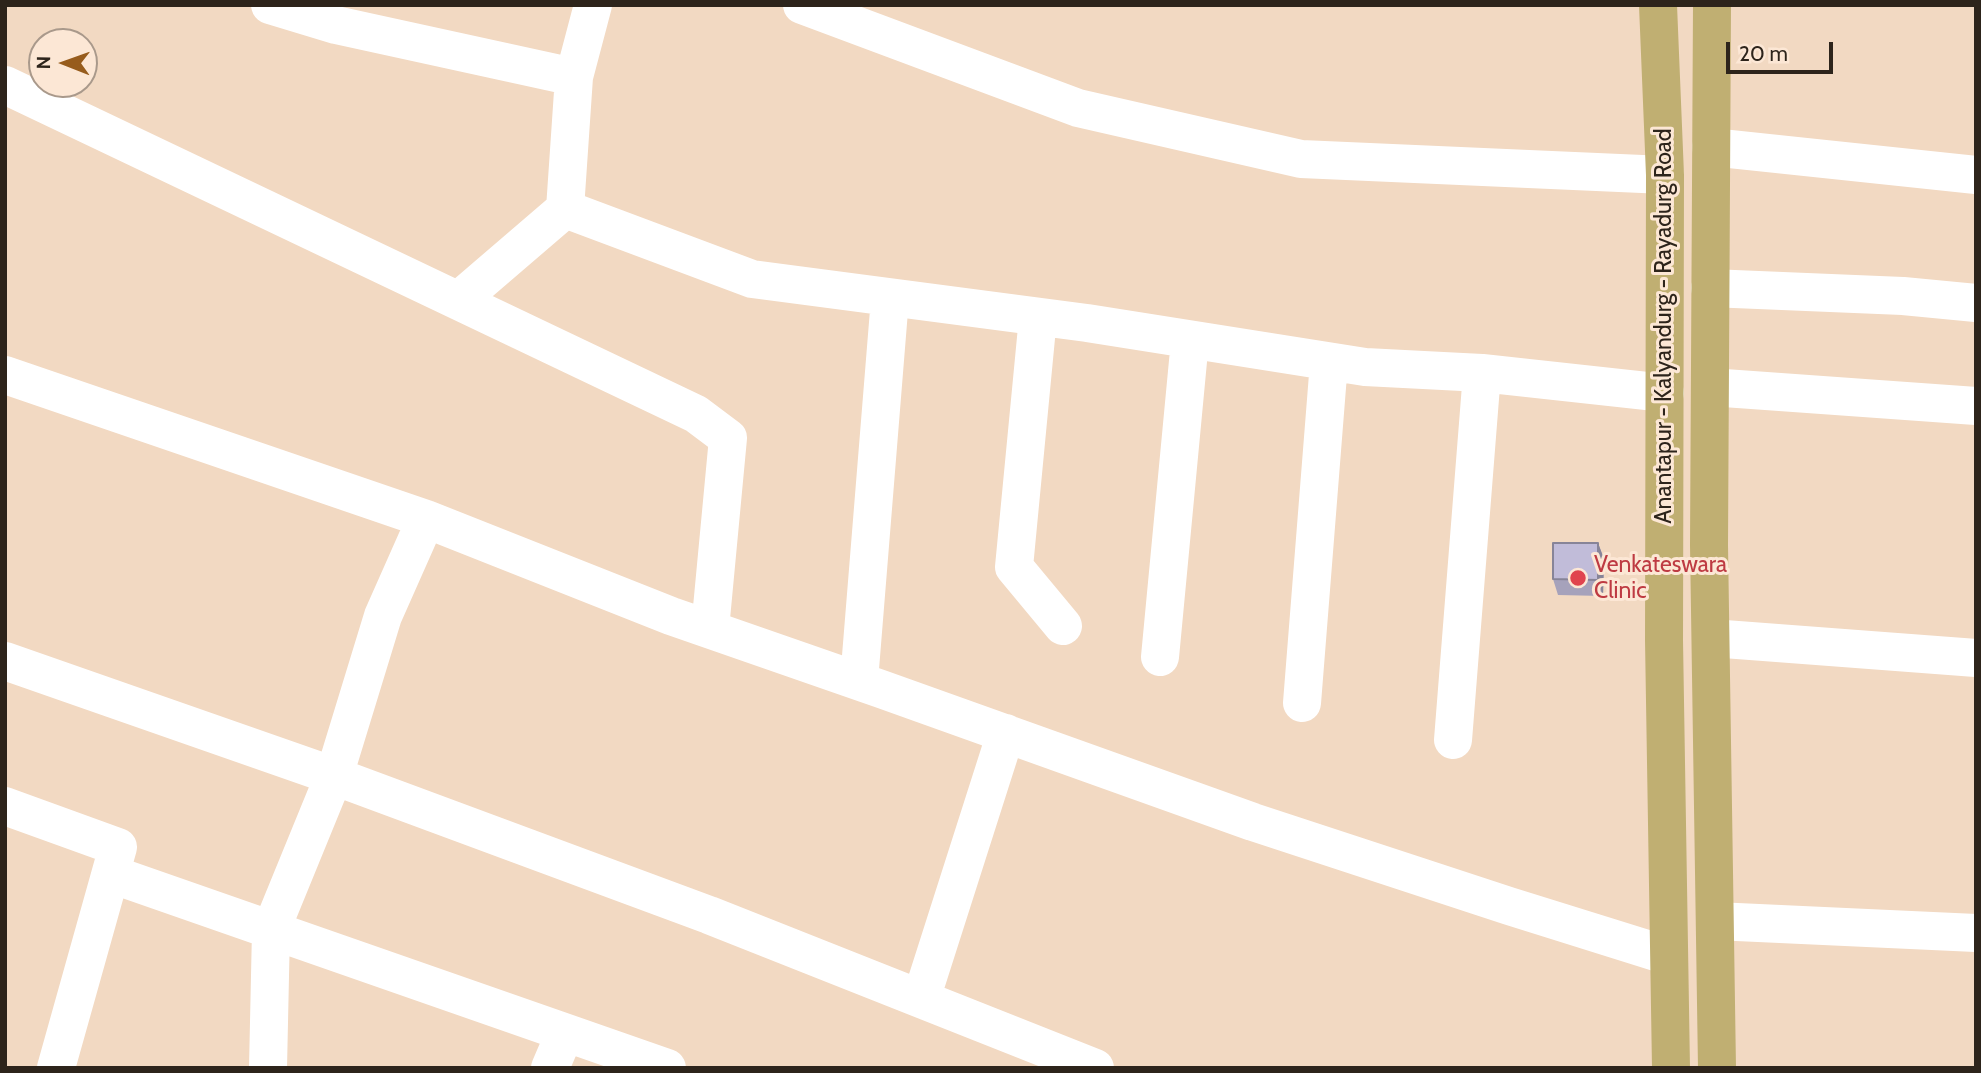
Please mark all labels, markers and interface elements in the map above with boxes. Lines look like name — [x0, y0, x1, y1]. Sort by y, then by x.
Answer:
north arrow — [28, 28, 98, 98]
scale bar — [1729, 28, 1836, 72]
text: 20 m — [1739, 41, 1788, 66]
text: N — [32, 56, 55, 70]
street label: Anantapur - Kalyandurg - Rayadurg Road — [1650, 128, 1678, 524]
place label: Venkateswara Clinic — [1594, 551, 1727, 605]
marker: Venkateswara Clinic — [1568, 568, 1588, 588]

